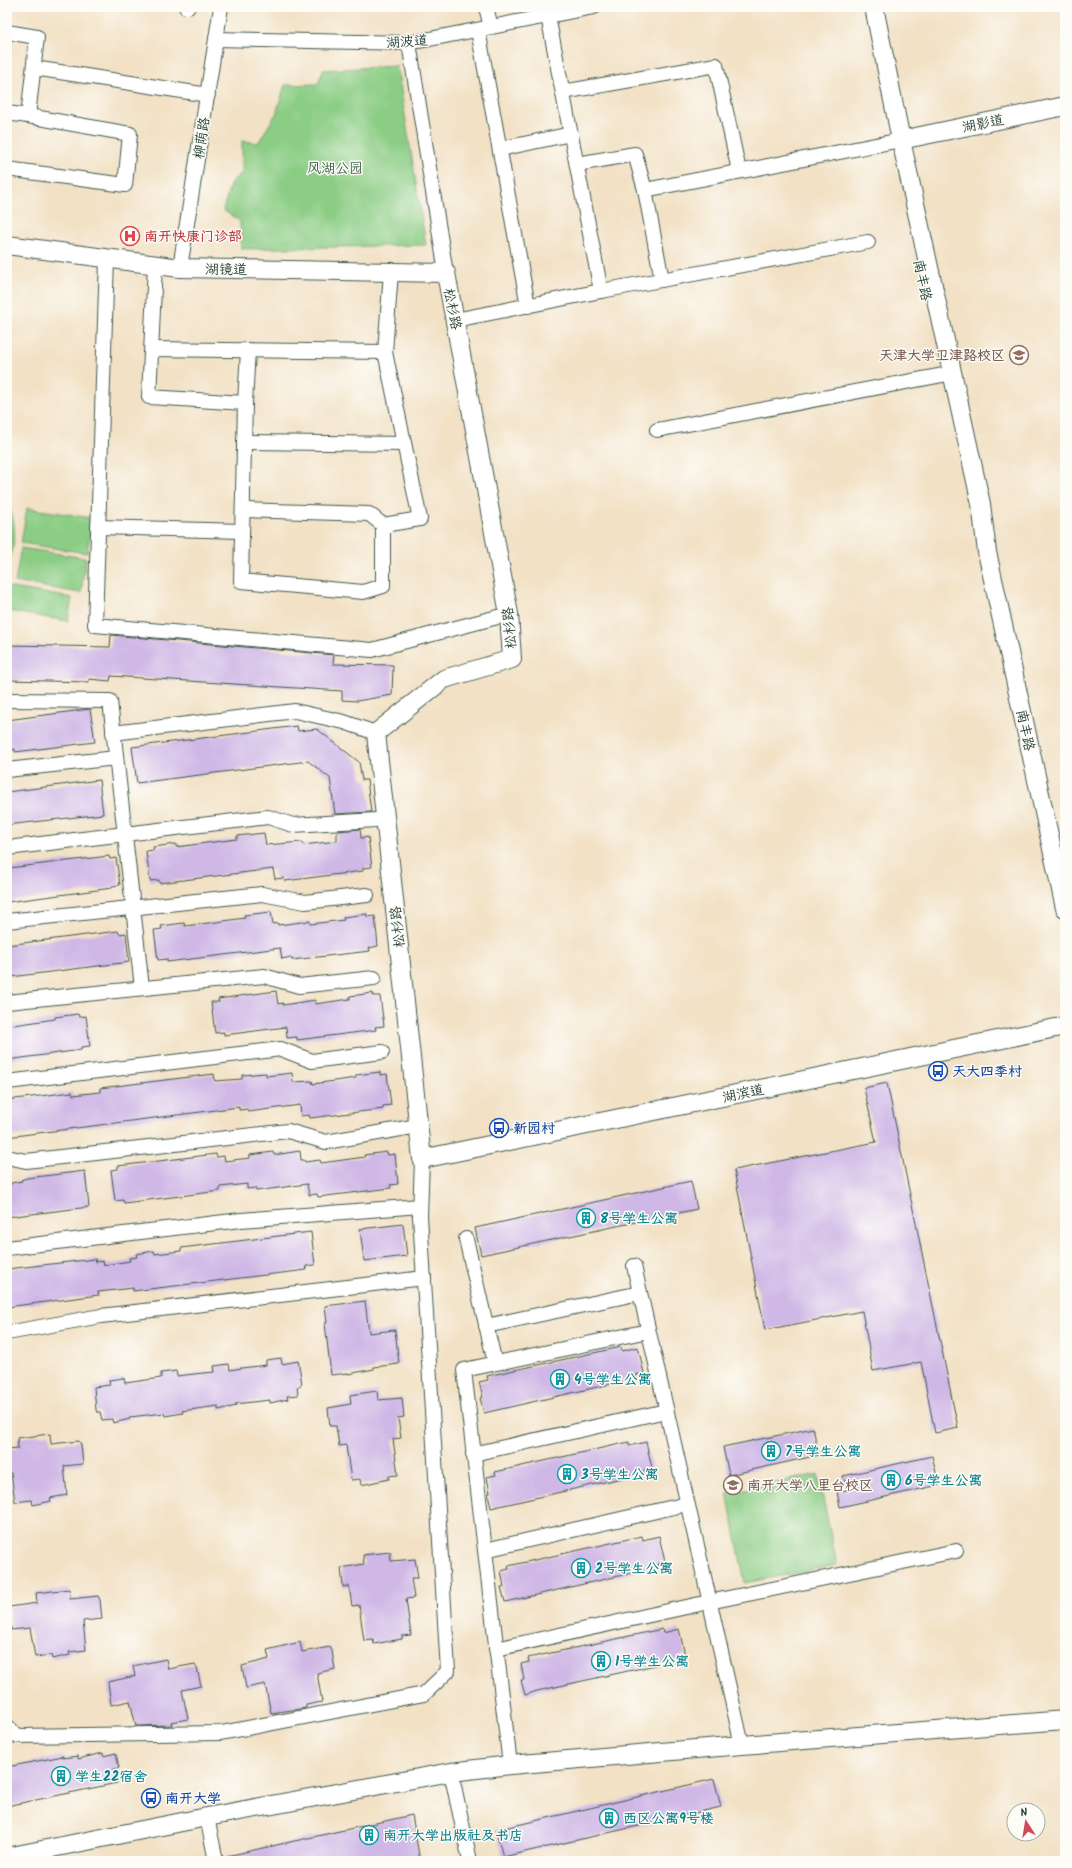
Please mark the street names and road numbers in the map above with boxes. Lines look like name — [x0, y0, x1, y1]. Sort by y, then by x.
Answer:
street label: 湖波道 — [385, 30, 429, 54]
street label: 湖影道 — [960, 109, 1006, 139]
street label: 柳荫路 — [188, 116, 216, 161]
street label: 南丰路 — [907, 257, 937, 303]
street label: 湖镜道 — [205, 259, 247, 281]
street label: 松杉路 — [437, 286, 467, 332]
street label: 松杉路 — [497, 606, 523, 650]
street label: 南丰路 — [1010, 707, 1040, 753]
street label: 松杉路 — [385, 905, 411, 949]
street label: 湖滨道 — [720, 1079, 766, 1109]

